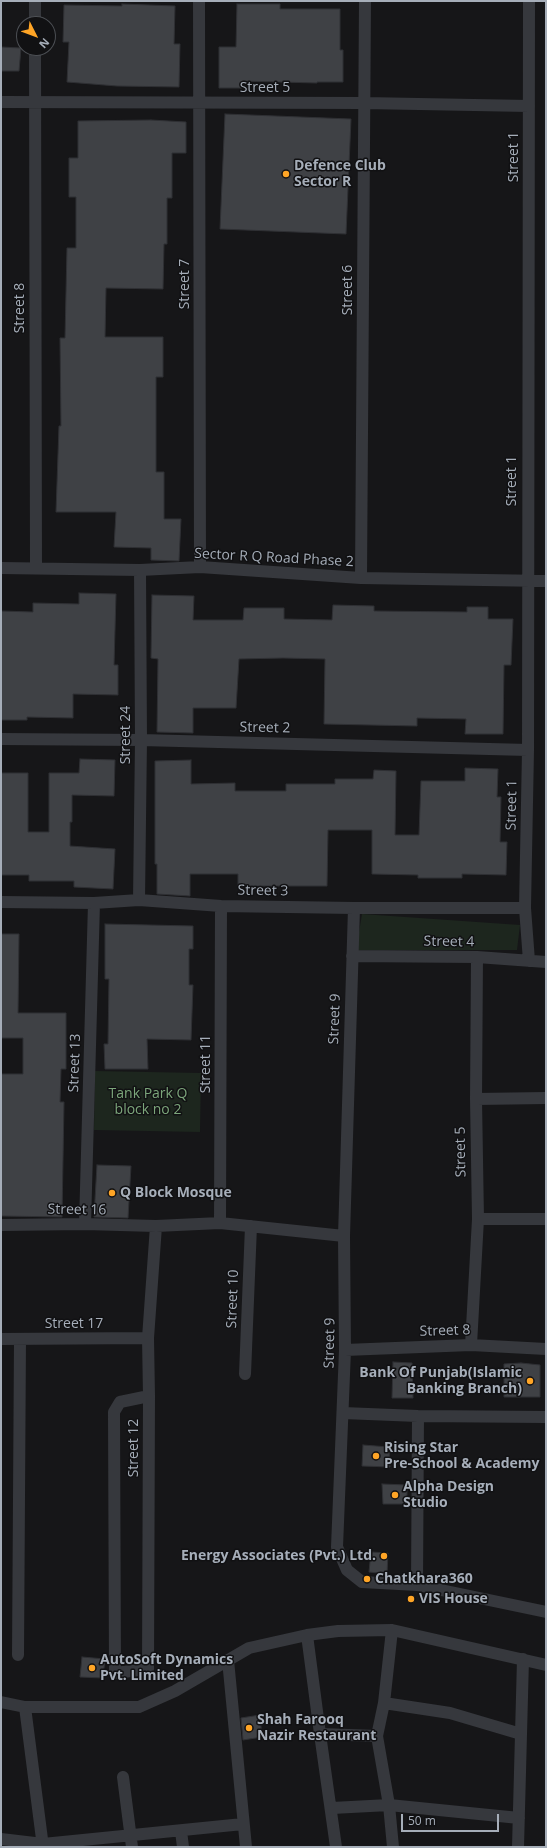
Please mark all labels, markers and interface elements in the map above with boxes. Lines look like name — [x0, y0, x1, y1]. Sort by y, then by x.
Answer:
north arrow — [16, 16, 56, 56]
text: N — [36, 35, 53, 52]
street label: Street 5 — [240, 80, 290, 96]
street label: Street 1 — [506, 132, 522, 182]
place label: Defence Club Sector R — [294, 158, 386, 190]
marker: Defence Club Sector R — [281, 169, 291, 179]
street label: Street 7 — [177, 259, 193, 309]
street label: Street 6 — [340, 265, 356, 315]
street label: Street 8 — [12, 283, 28, 333]
street label: Street 1 — [504, 456, 520, 506]
street label: Sector R Q Road Phase 2 — [194, 545, 354, 571]
street label: Street 24 — [118, 706, 134, 764]
street label: Street 2 — [239, 719, 291, 737]
street label: Street 1 — [503, 779, 521, 831]
street label: Street 3 — [237, 882, 289, 900]
street label: Street 4 — [423, 933, 475, 951]
street label: Street 9 — [326, 993, 344, 1045]
street label: Street 13 — [66, 1033, 84, 1093]
street label: Street 11 — [198, 1035, 214, 1093]
park label: Tank Park Q block no 2 — [109, 1086, 187, 1118]
street label: Street 5 — [452, 1126, 470, 1178]
place label: Q Block Mosque — [120, 1185, 232, 1201]
marker: Q Block Mosque — [107, 1188, 117, 1198]
street label: Street 16 — [47, 1201, 107, 1219]
street label: Street 10 — [224, 1269, 242, 1329]
street label: Street 17 — [45, 1316, 103, 1332]
street label: Street 9 — [321, 1317, 339, 1369]
street label: Street 8 — [419, 1322, 471, 1340]
place label: Bank Of Punjab(Islamic Banking Branch) — [359, 1365, 522, 1398]
marker: Bank Of Punjab(Islamic Banking Branch) — [525, 1376, 535, 1386]
street label: Street 12 — [126, 1419, 142, 1477]
place label: Rising Star Pre-School & Academy — [384, 1440, 540, 1472]
marker: Rising Star Pre-School & Academy — [371, 1451, 381, 1461]
place label: Alpha Design Studio — [403, 1479, 494, 1512]
marker: Alpha Design Studio — [390, 1490, 400, 1500]
place label: Energy Associates (Pvt.) Ltd. — [181, 1548, 376, 1564]
marker: Energy Associates (Pvt.) Ltd. — [379, 1551, 389, 1561]
place label: Chatkhara360 — [375, 1571, 473, 1587]
marker: Chatkhara360 — [362, 1574, 372, 1584]
place label: VIS House — [419, 1591, 488, 1607]
marker: VIS House — [406, 1594, 416, 1604]
place label: AutoSoft Dynamics Pvt. Limited — [100, 1652, 233, 1684]
marker: AutoSoft Dynamics Pvt. Limited — [87, 1663, 97, 1673]
place label: Shah Farooq Nazir Restaurant — [257, 1712, 376, 1744]
marker: Shah Farooq Nazir Restaurant — [244, 1723, 254, 1733]
scale bar — [403, 1806, 501, 1832]
text: 50 m — [408, 1812, 436, 1829]

